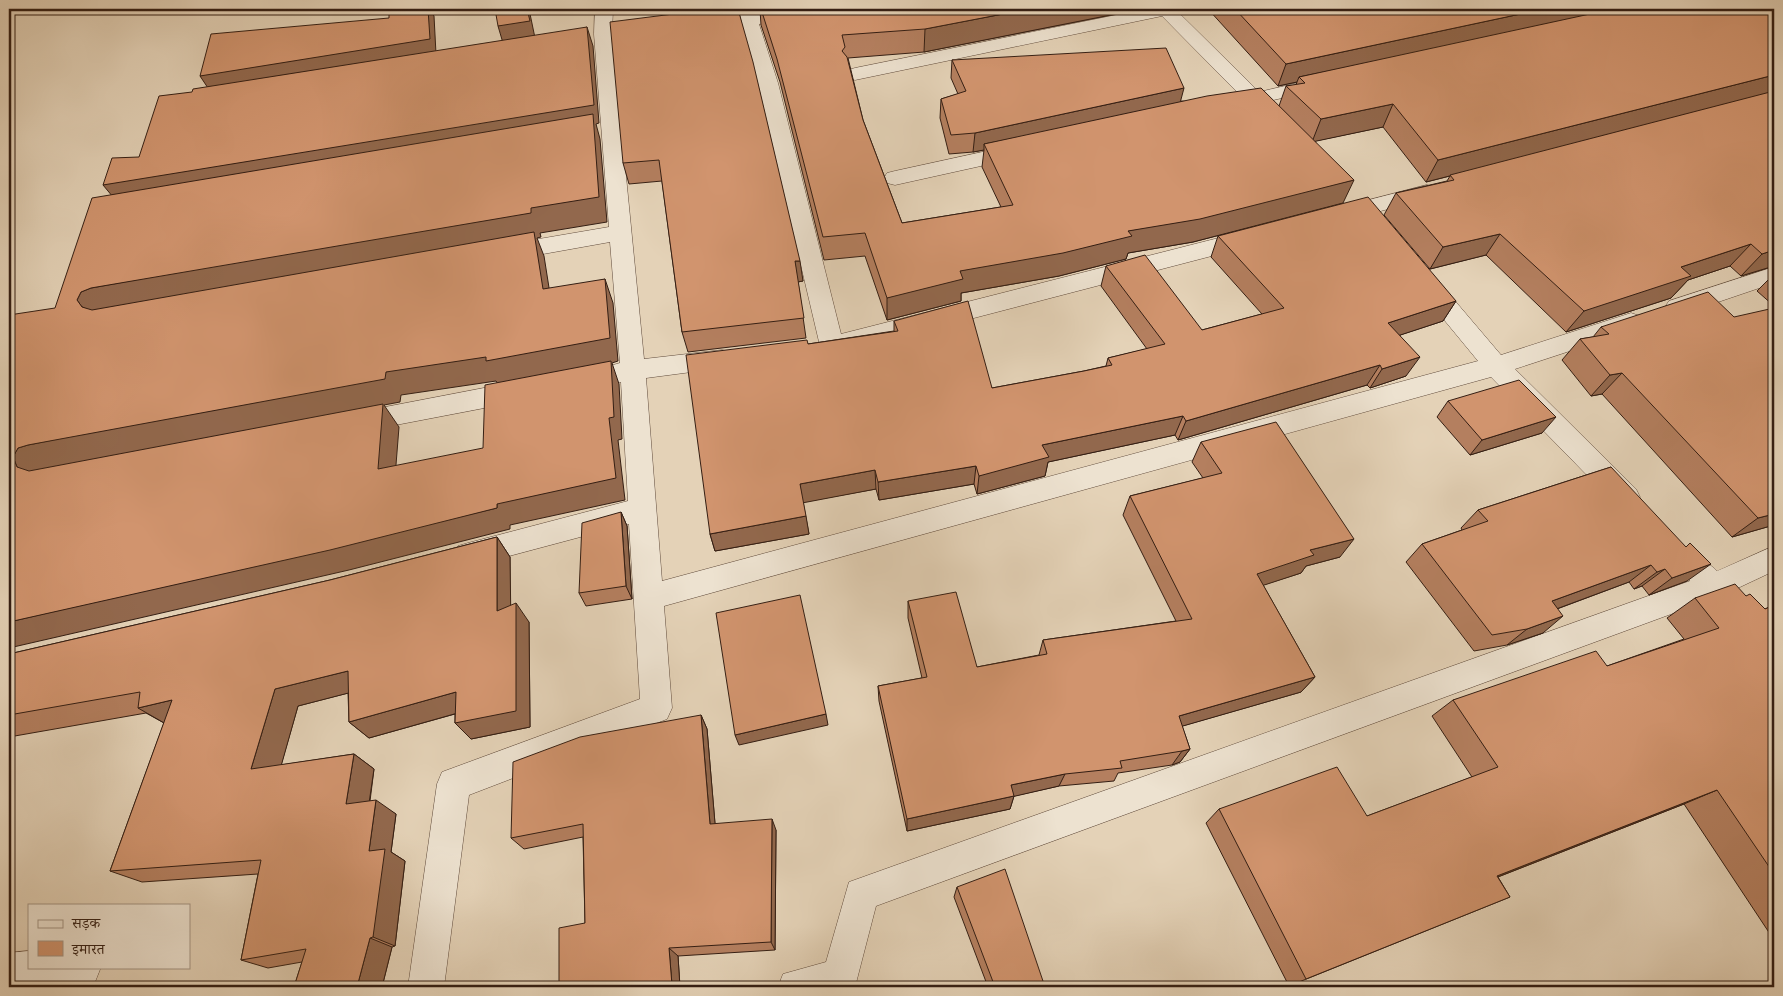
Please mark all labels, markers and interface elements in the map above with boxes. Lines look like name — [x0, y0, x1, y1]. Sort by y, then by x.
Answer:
legend — [28, 904, 190, 968]
text: सड़क — [71, 914, 101, 933]
text: इमारत — [71, 940, 106, 959]

